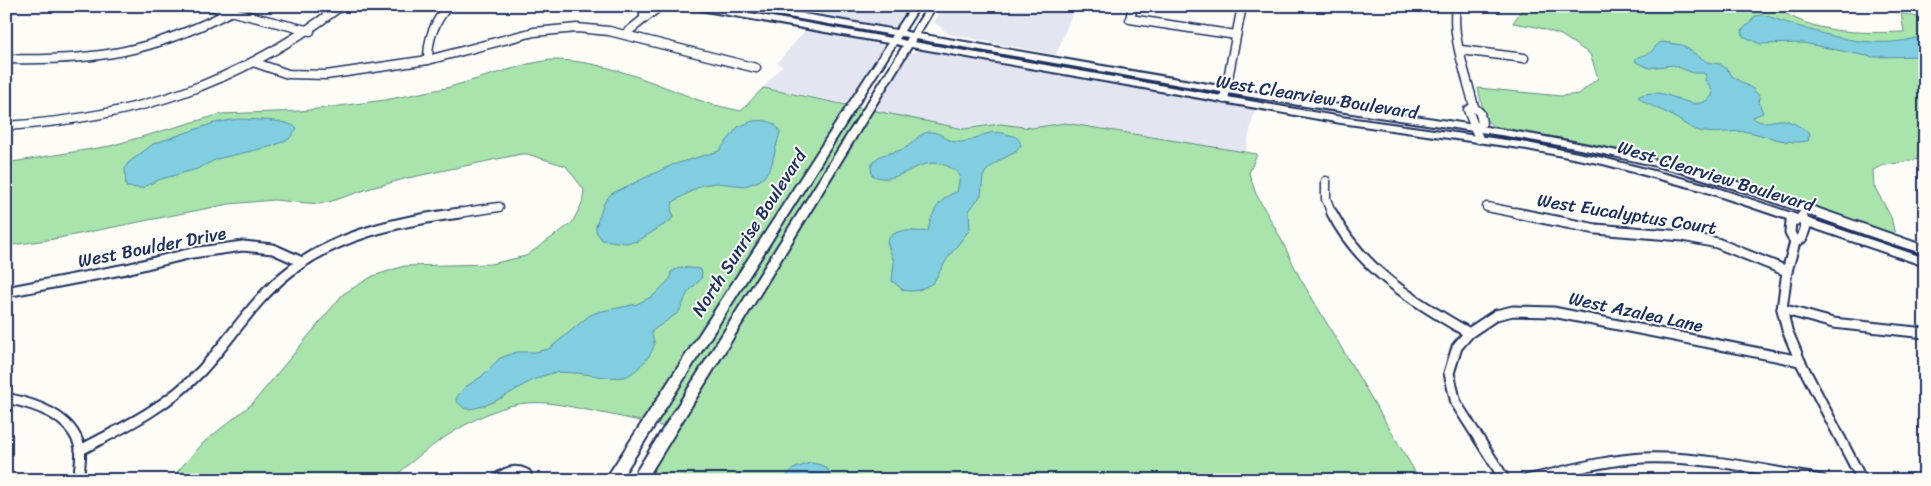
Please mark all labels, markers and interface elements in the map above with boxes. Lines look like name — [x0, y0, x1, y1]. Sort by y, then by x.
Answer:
street label: West Clearview Boulevard — [1214, 65, 1422, 129]
street label: West Clearview Boulevard — [1614, 131, 1820, 222]
street label: North Sunrise Boulevard — [683, 142, 816, 323]
street label: West Eucalyptus Court — [1535, 184, 1719, 244]
street label: West Boulder Drive — [75, 217, 229, 277]
street label: West Azalea Lane — [1566, 282, 1706, 342]

